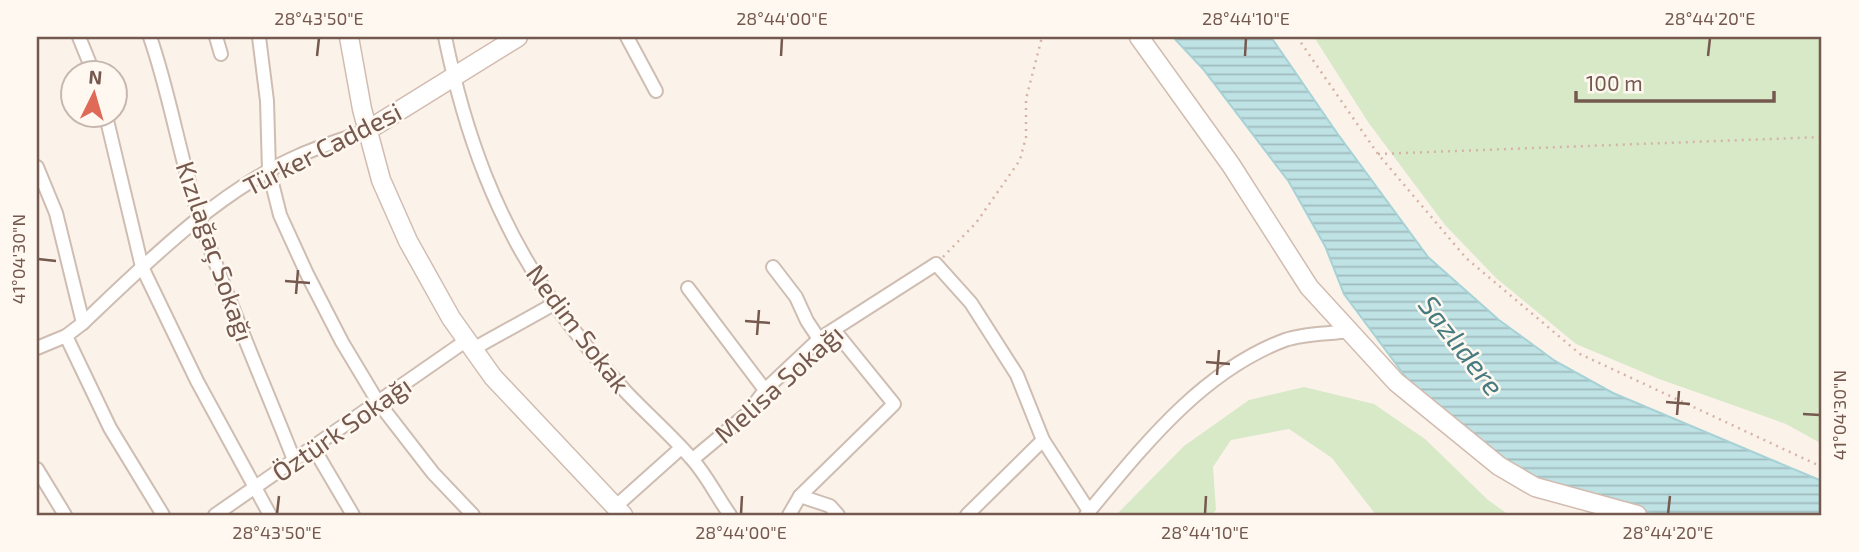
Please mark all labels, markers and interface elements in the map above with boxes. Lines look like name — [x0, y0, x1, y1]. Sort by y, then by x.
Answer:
text: 28°43'50"E — [274, 7, 364, 29]
text: 28°44'00"E — [736, 7, 828, 29]
text: 28°44'10"E — [1202, 7, 1290, 29]
text: 28°44'20"E — [1665, 7, 1755, 29]
north arrow — [60, 60, 130, 130]
scale bar — [1576, 60, 1773, 104]
text: N — [88, 65, 103, 89]
text: 100 m — [1586, 70, 1643, 95]
street label: Türker Caddesi — [238, 95, 406, 201]
street label: Kızılağaç Sokağı — [169, 157, 261, 346]
text: 41°04'30"N — [7, 214, 29, 304]
street label: Nedim Sokak — [521, 258, 637, 398]
water label: Sazlıdere — [1412, 288, 1512, 402]
street label: Melisa Sokağı — [707, 317, 849, 449]
street label: Öztürk Sokağı — [266, 369, 416, 487]
text: 41°04'30"N — [1828, 370, 1850, 460]
text: 28°43'50"E — [232, 521, 322, 543]
text: 28°44'00"E — [695, 521, 787, 543]
text: 28°44'10"E — [1161, 521, 1249, 543]
text: 28°44'20"E — [1623, 521, 1713, 543]

